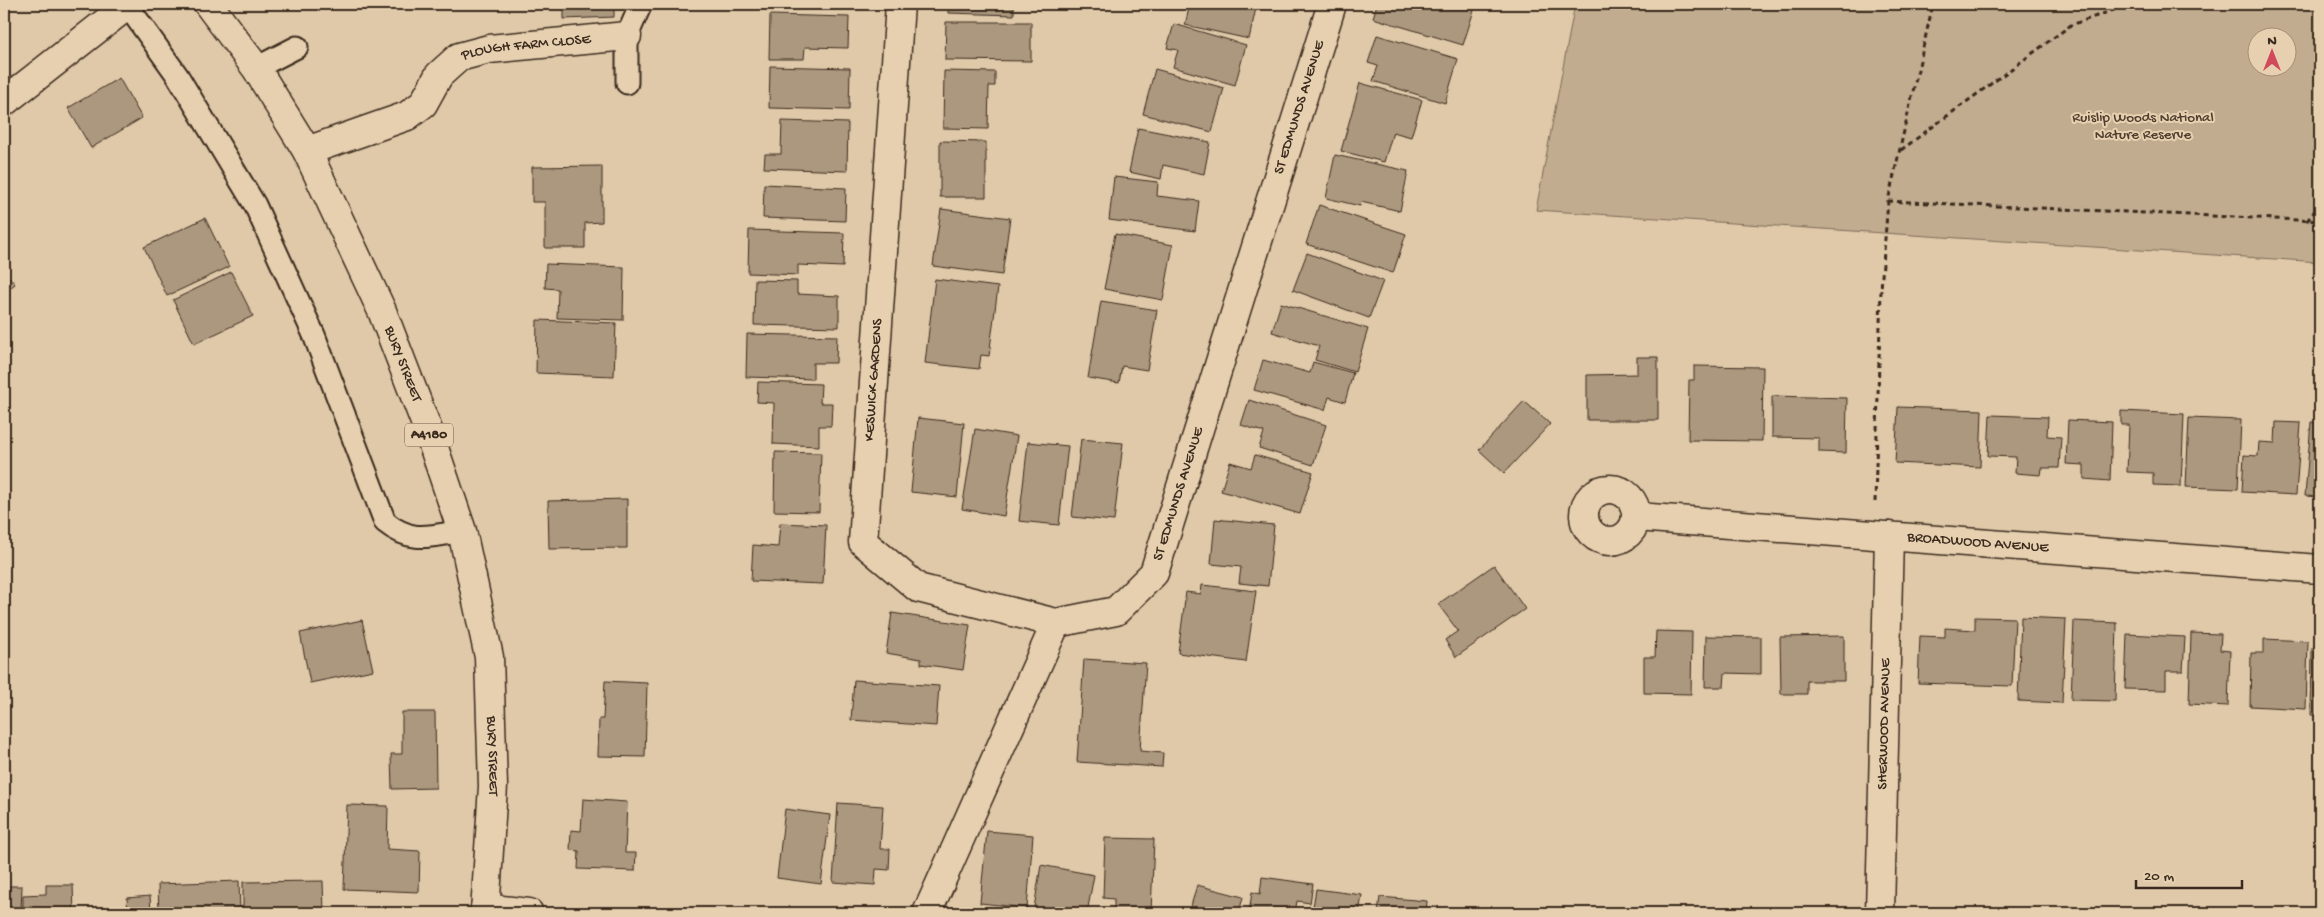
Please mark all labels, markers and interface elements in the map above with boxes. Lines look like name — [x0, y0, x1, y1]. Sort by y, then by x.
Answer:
north arrow — [2246, 28, 2296, 78]
street label: PLOUGH FARM CLOSE — [458, 30, 592, 65]
text: N — [2267, 33, 2277, 50]
street label: ST EDMUNDS AVENUE — [1270, 38, 1329, 177]
park label: Ruislip Woods National Nature Reserve — [2072, 109, 2214, 144]
street label: KESWICK GARDENS — [861, 318, 887, 442]
street label: BURY STREET — [379, 323, 426, 406]
road number: A4180 — [405, 424, 453, 446]
street label: ST EDMUNDS AVENUE — [1149, 424, 1208, 563]
street label: BROADWOOD AVENUE — [1906, 529, 2050, 557]
street label: SHERWOOD AVENUE — [1874, 658, 1895, 790]
street label: BURY STREET — [482, 715, 502, 797]
scale bar — [2136, 857, 2243, 889]
text: 20 m — [2144, 868, 2174, 886]

